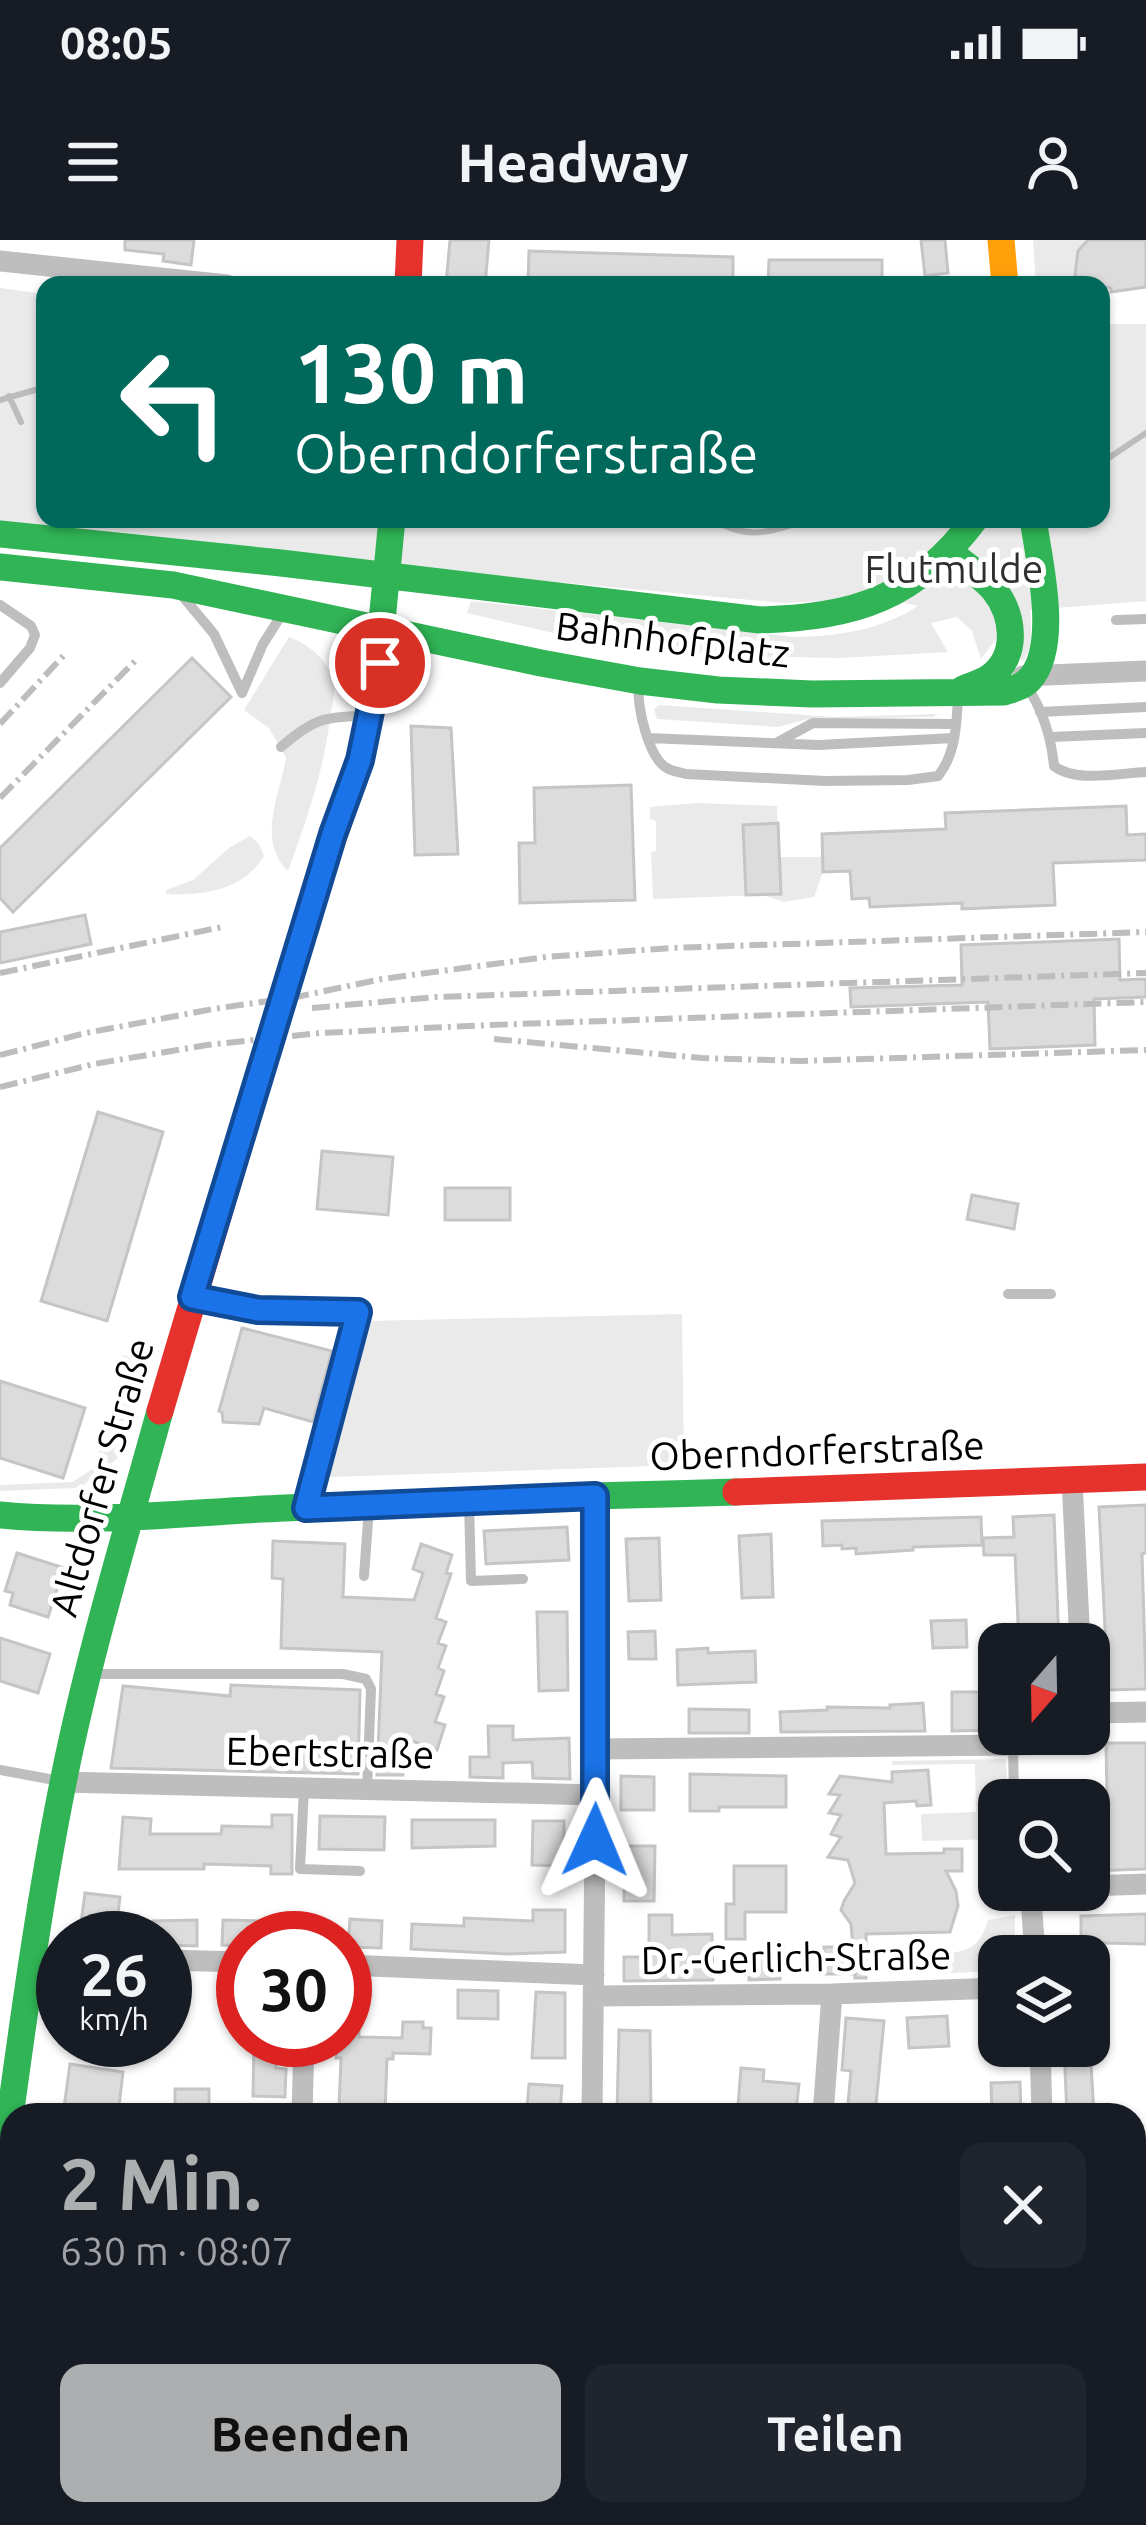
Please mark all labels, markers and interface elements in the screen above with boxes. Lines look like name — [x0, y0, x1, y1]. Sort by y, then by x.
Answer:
text: 08:05 — [60, 17, 173, 68]
icon: menu — [60, 129, 126, 195]
icon: person — [1020, 129, 1086, 195]
text: Headway — [457, 132, 689, 192]
icon: left — [96, 324, 252, 480]
text: 130 m — [294, 325, 528, 419]
text: Oberndorferstraße — [294, 423, 758, 483]
park label: Flutmulde — [865, 547, 1043, 590]
street label: Bahnhofplatz — [553, 603, 793, 675]
pin — [329, 612, 431, 714]
icon: arrive — [347, 630, 413, 696]
street label: Altdorfer Straße — [41, 1333, 161, 1621]
street label: Oberndorferstraße — [649, 1423, 985, 1477]
north arrow — [978, 1623, 1110, 1755]
map controls — [978, 1623, 1110, 2067]
street label: Ebertstraße — [225, 1729, 435, 1775]
position arrow — [532, 1777, 658, 1903]
button: search — [978, 1779, 1110, 1911]
speed limit sign: 30 — [216, 1911, 372, 2067]
street label: Dr.-Gerlich-Straße — [640, 1933, 952, 1981]
button: layers — [978, 1935, 1110, 2067]
text: 26 — [80, 1940, 148, 2007]
text: km/h — [79, 2002, 149, 2036]
button: close — [960, 2142, 1086, 2268]
text: 2 Min. — [60, 2143, 262, 2224]
text: 630 m · 08:07 — [60, 2229, 294, 2272]
button: Beenden — [60, 2364, 561, 2502]
button: Teilen — [585, 2364, 1086, 2502]

